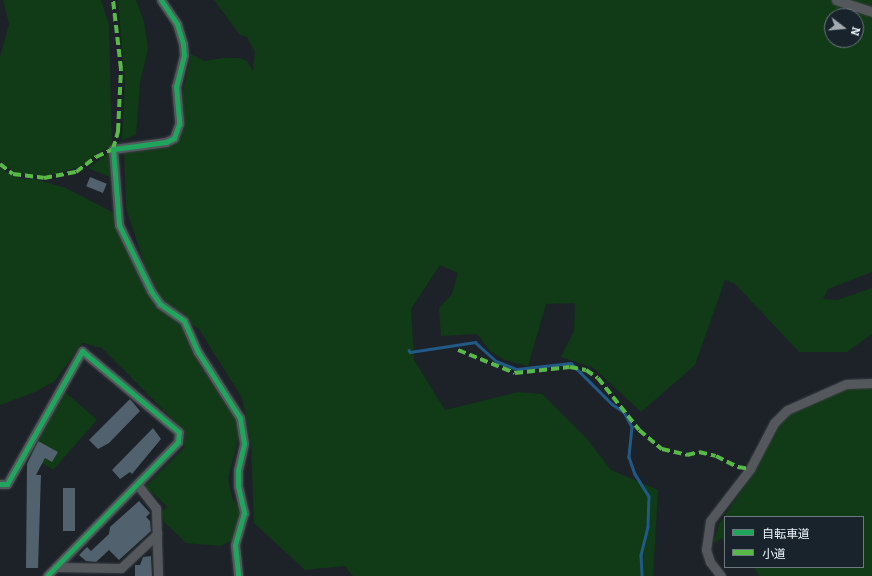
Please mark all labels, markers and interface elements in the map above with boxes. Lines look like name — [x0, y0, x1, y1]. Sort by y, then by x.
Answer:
north arrow — [824, 8, 864, 48]
text: N — [848, 25, 862, 37]
legend — [724, 516, 864, 568]
text: 自転車道 — [762, 527, 810, 541]
text: 小道 — [762, 547, 786, 561]

